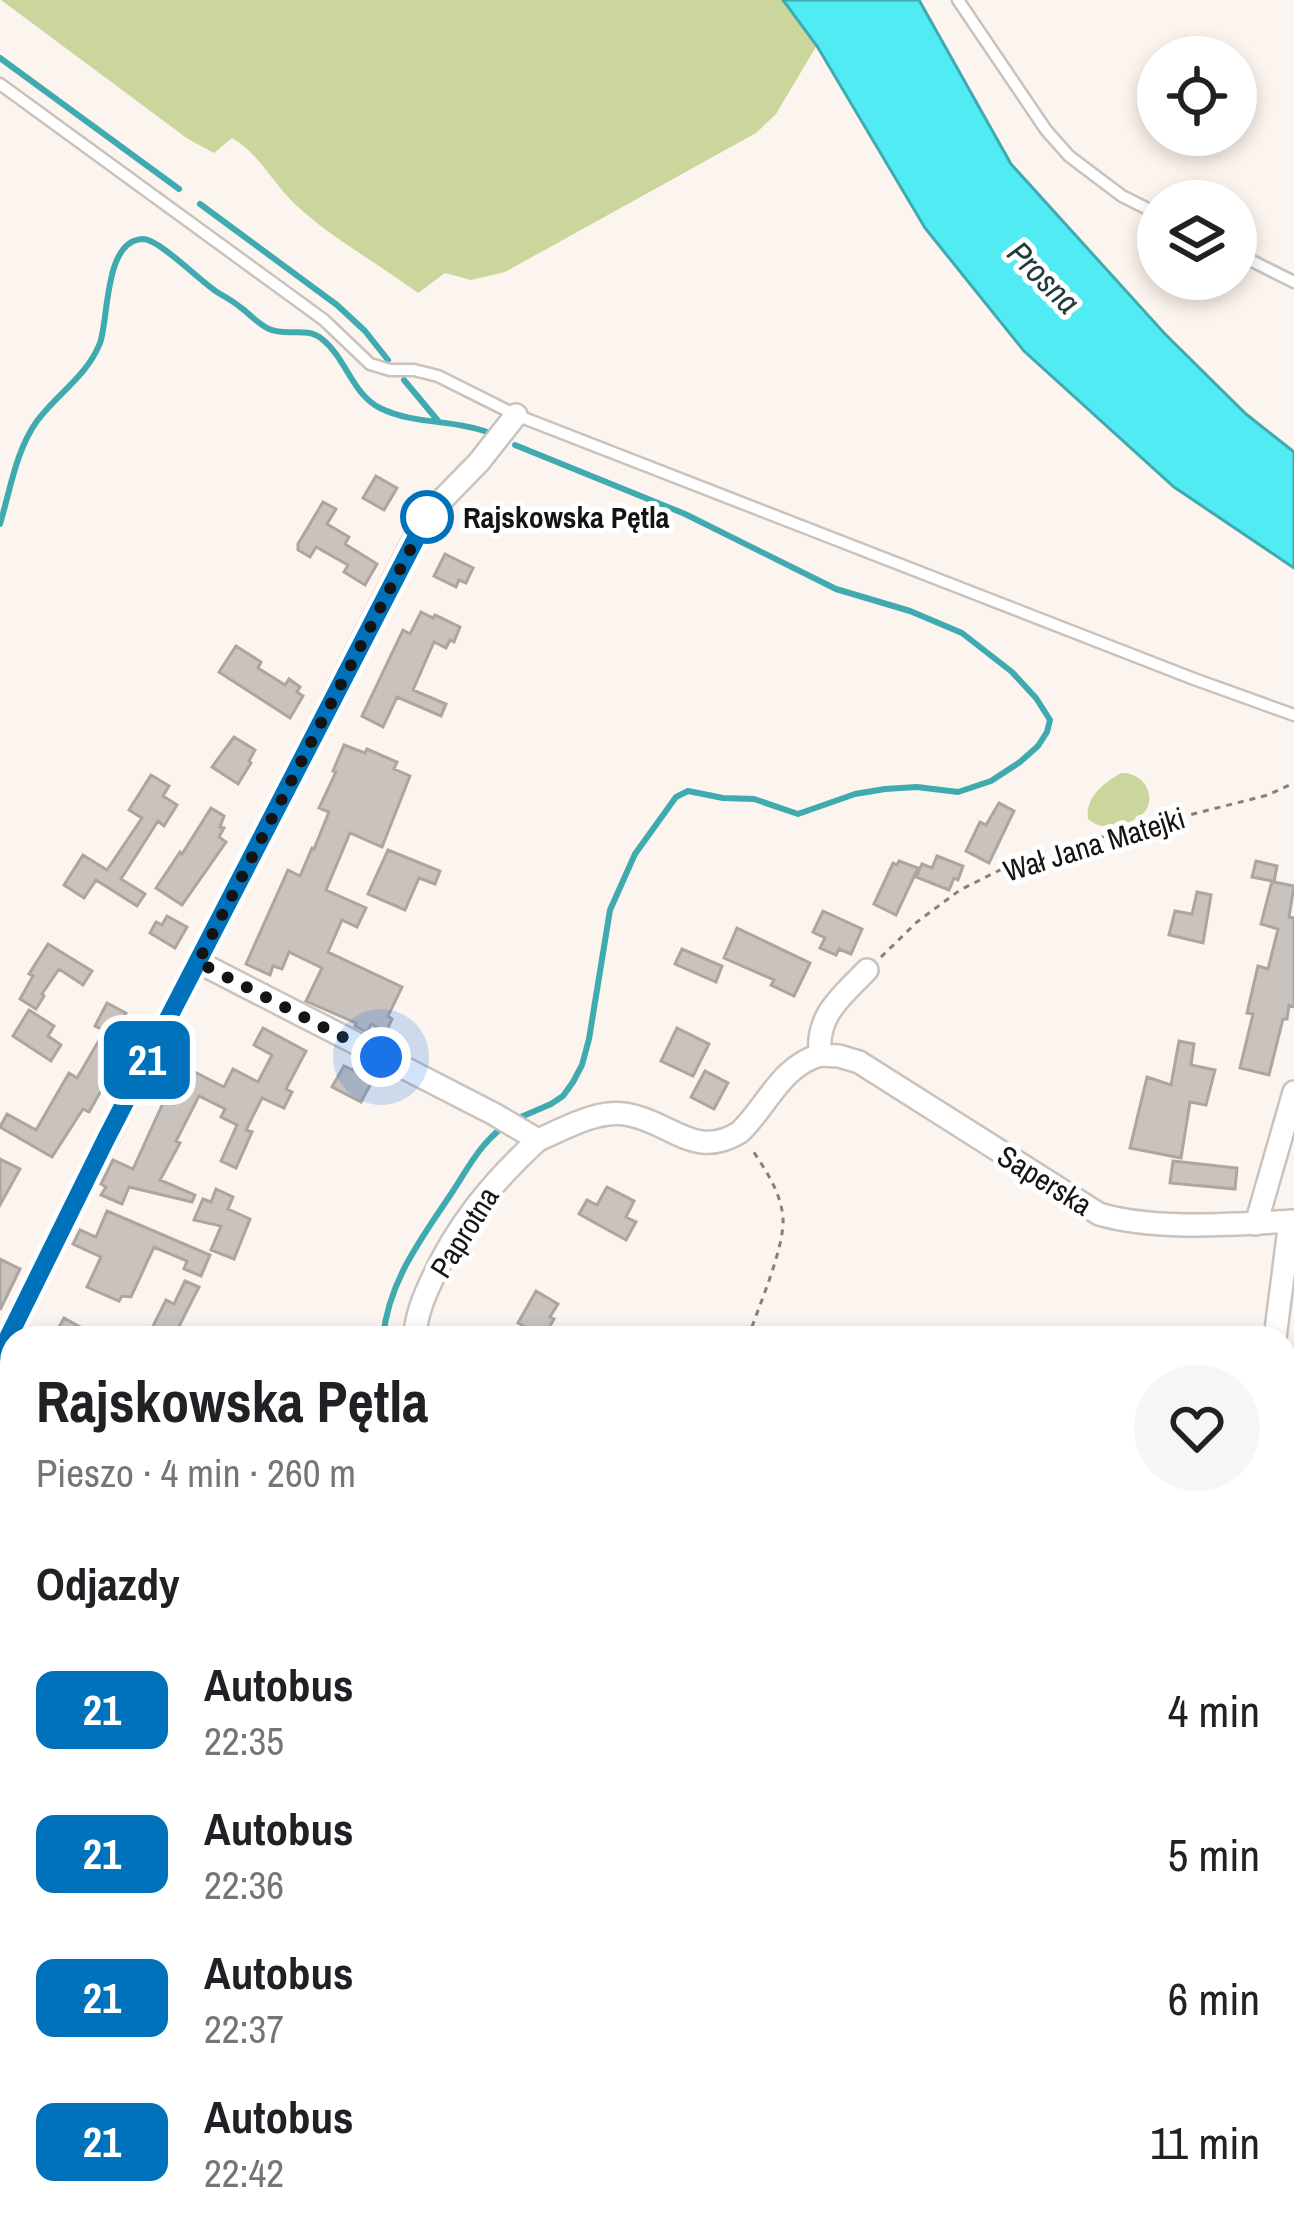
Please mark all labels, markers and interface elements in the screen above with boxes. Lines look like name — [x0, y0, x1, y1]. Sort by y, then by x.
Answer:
map controls — [1137, 36, 1257, 300]
button: locate — [1137, 36, 1257, 156]
button: layers — [1137, 180, 1257, 300]
water label: Prosna — [998, 231, 1090, 323]
marker: Rajskowska Pętla — [402, 492, 452, 542]
place label: Rajskowska Pętla — [463, 497, 670, 537]
street label: Wał Jana Matejki — [998, 797, 1190, 891]
line badge: 21 — [93, 1021, 201, 1099]
your location — [351, 1027, 411, 1087]
text: 21 — [128, 1032, 166, 1088]
street label: Saperska — [990, 1136, 1100, 1225]
street label: Paprotna — [421, 1179, 508, 1285]
text: Rajskowska Pętla — [36, 1363, 428, 1440]
button: heart — [1134, 1365, 1260, 1491]
text: Pieszo · 4 min · 260 m — [36, 1447, 356, 1499]
text: Odjazdy — [36, 1553, 180, 1614]
text: Autobus — [204, 1654, 354, 1715]
text: 4 min — [1168, 1680, 1260, 1741]
text: 21 — [83, 1682, 121, 1738]
text: 22:35 — [204, 1715, 284, 1767]
text: Autobus — [204, 1798, 354, 1859]
text: 5 min — [1168, 1824, 1260, 1885]
text: 21 — [83, 1826, 121, 1882]
text: 22:36 — [204, 1859, 284, 1911]
text: Autobus — [204, 1942, 354, 2003]
text: 6 min — [1168, 1968, 1260, 2029]
text: 21 — [83, 1970, 121, 2026]
text: 22:37 — [204, 2003, 284, 2055]
text: Autobus — [204, 2086, 354, 2147]
text: 11 min — [1150, 2112, 1260, 2173]
text: 21 — [83, 2114, 121, 2170]
text: 22:42 — [204, 2147, 284, 2199]

